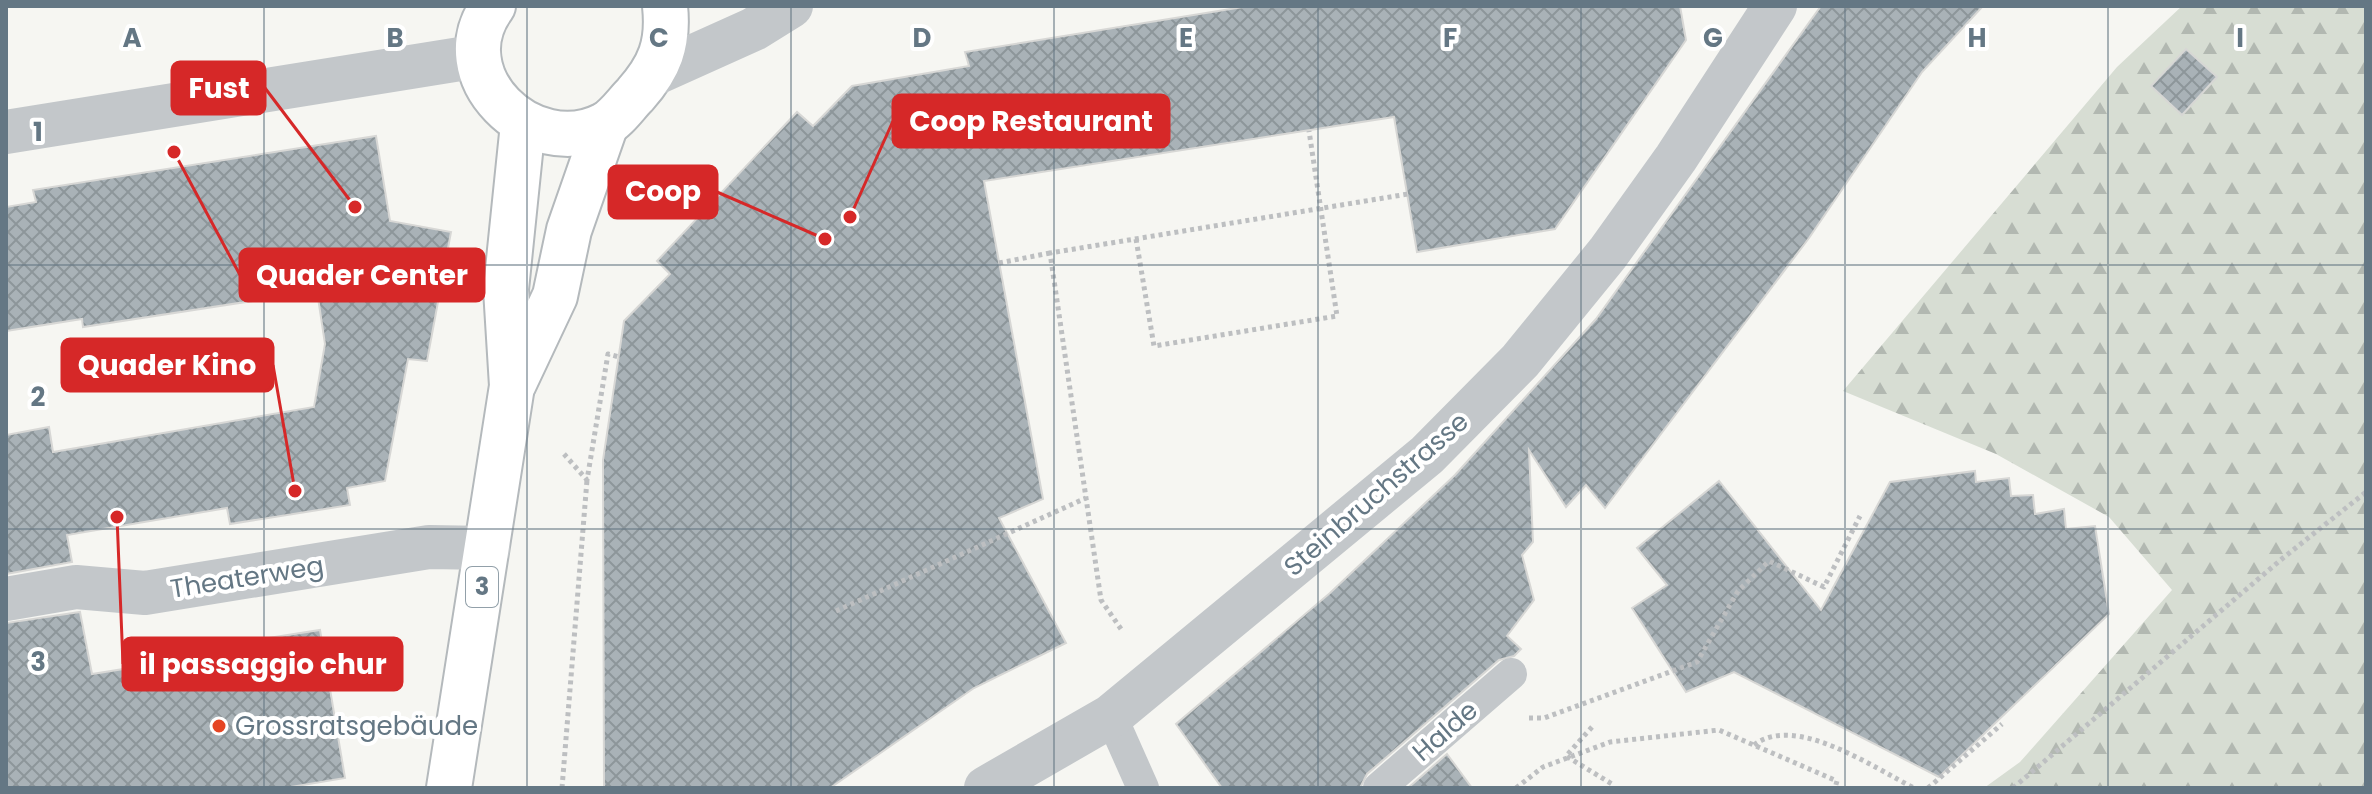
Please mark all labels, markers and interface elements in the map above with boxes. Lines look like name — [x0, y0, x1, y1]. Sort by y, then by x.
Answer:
text: A — [122, 20, 142, 56]
text: B — [386, 20, 404, 56]
text: C — [649, 20, 669, 56]
text: D — [913, 20, 932, 56]
text: E — [1179, 20, 1193, 56]
text: F — [1443, 20, 1457, 56]
text: G — [1703, 20, 1723, 56]
text: H — [1967, 20, 1987, 56]
text: I — [2236, 20, 2244, 56]
callout: Fust — [172, 62, 265, 114]
text: Fust — [188, 69, 250, 108]
callout: Coop Restaurant — [893, 95, 1169, 147]
text: Coop Restaurant — [909, 102, 1153, 141]
text: 1 — [33, 114, 43, 150]
callout: Coop — [609, 166, 717, 218]
text: Coop — [625, 172, 701, 211]
callout: Quader Center — [240, 249, 484, 301]
text: Quader Center — [256, 256, 468, 295]
callout: Quader Kino — [62, 339, 273, 391]
text: Quader Kino — [78, 346, 256, 385]
text: 2 — [31, 379, 46, 415]
street label: Steinbruchstrasse — [1276, 404, 1476, 584]
street label: Theaterweg — [168, 547, 326, 607]
road number: 3 — [466, 567, 498, 607]
callout: il passaggio chur — [123, 638, 402, 690]
text: 3 — [30, 644, 46, 680]
text: il passaggio chur — [139, 645, 387, 684]
street label: Halde — [1405, 693, 1485, 769]
place label: Grossratsgebäude — [235, 708, 478, 744]
marker: Grossratsgebäude — [210, 717, 228, 735]

